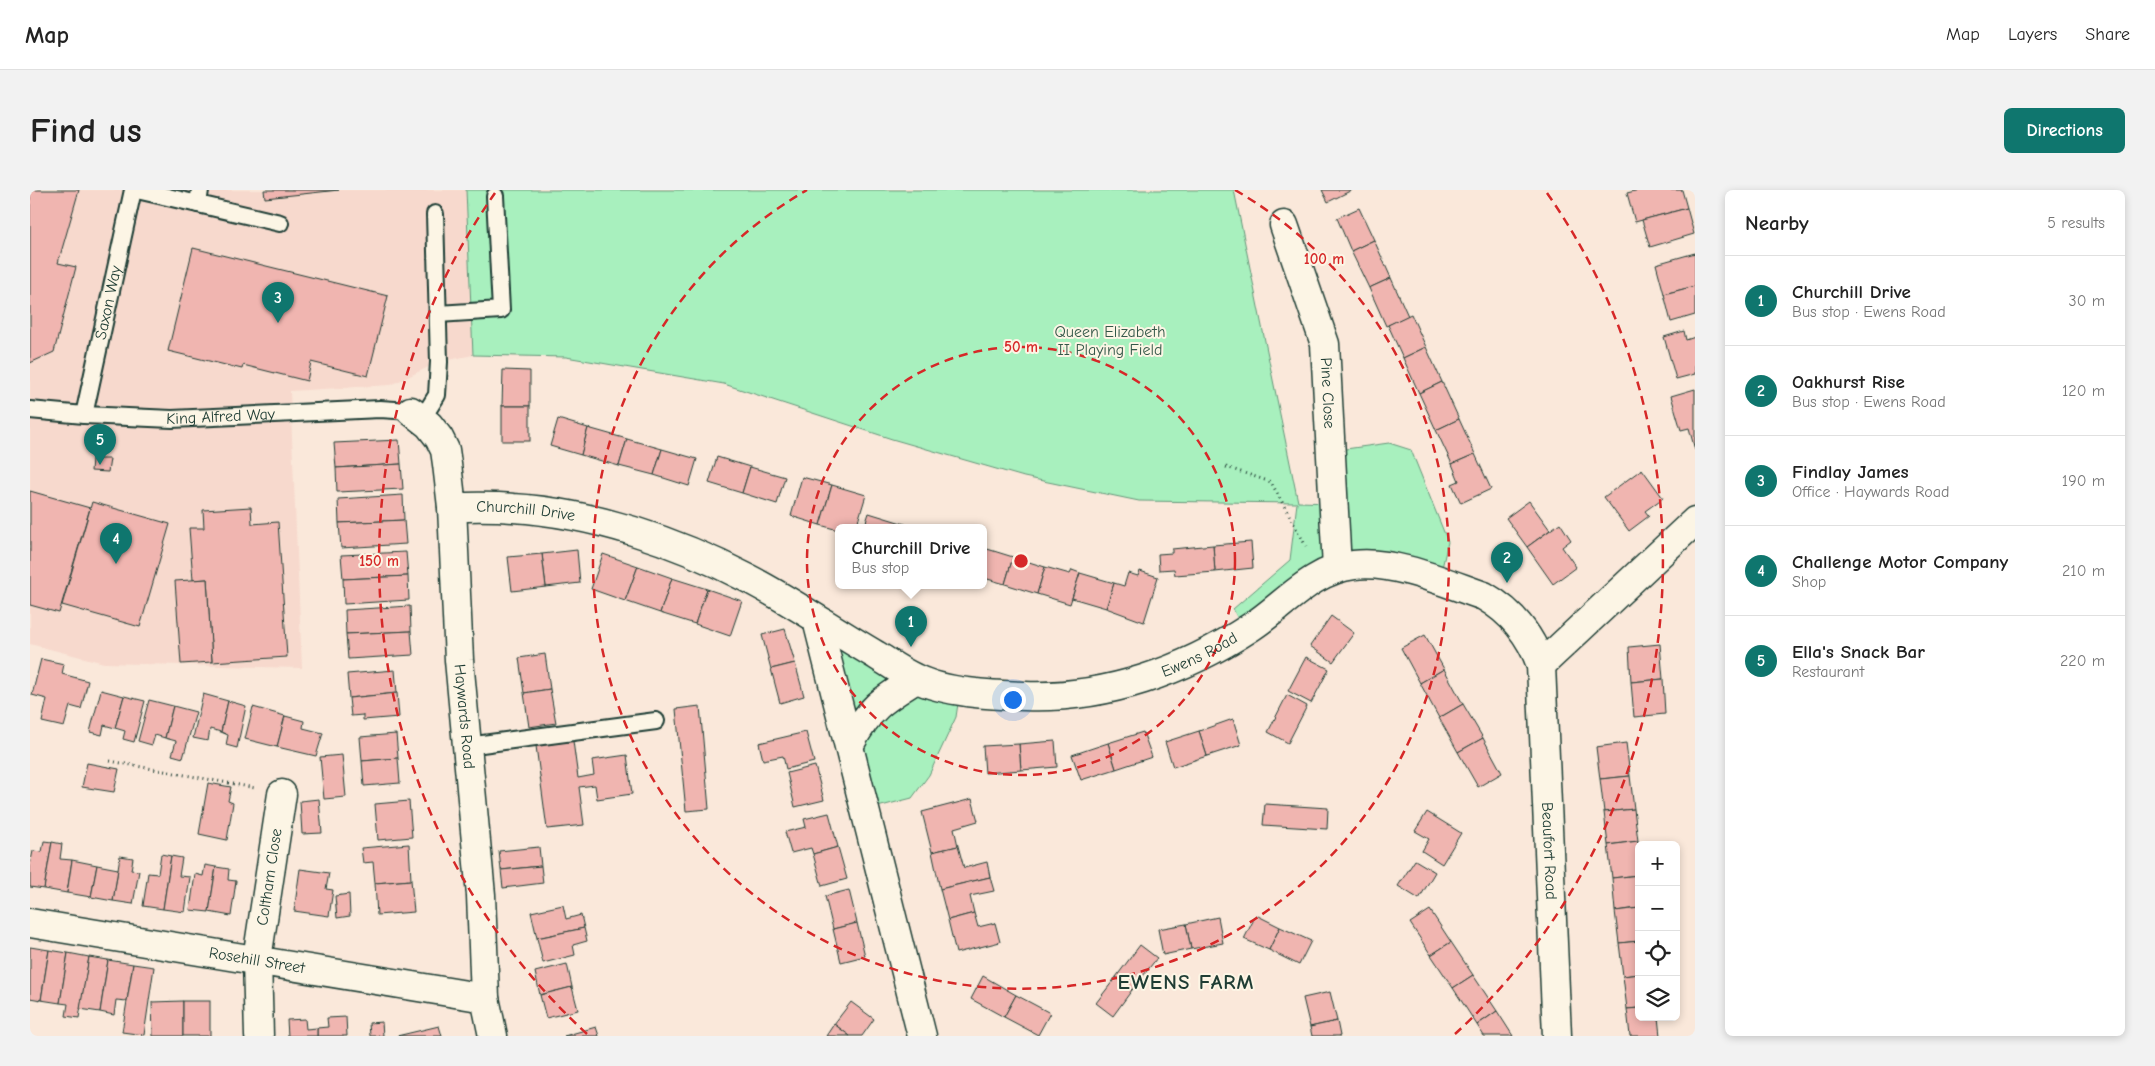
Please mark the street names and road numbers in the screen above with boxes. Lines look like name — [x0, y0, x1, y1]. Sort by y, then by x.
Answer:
street label: Saxon Way — [92, 263, 125, 341]
street label: Pine Close — [1317, 357, 1339, 429]
street label: King Alfred Way — [166, 405, 276, 428]
street label: Churchill Drive — [476, 498, 577, 525]
street label: Ewens Road — [1159, 629, 1241, 681]
street label: Haywards Road — [450, 663, 478, 770]
street label: Beaufort Road — [1538, 802, 1560, 900]
street label: Coltham Close — [253, 827, 286, 927]
street label: Rosehill Street — [208, 944, 307, 977]

